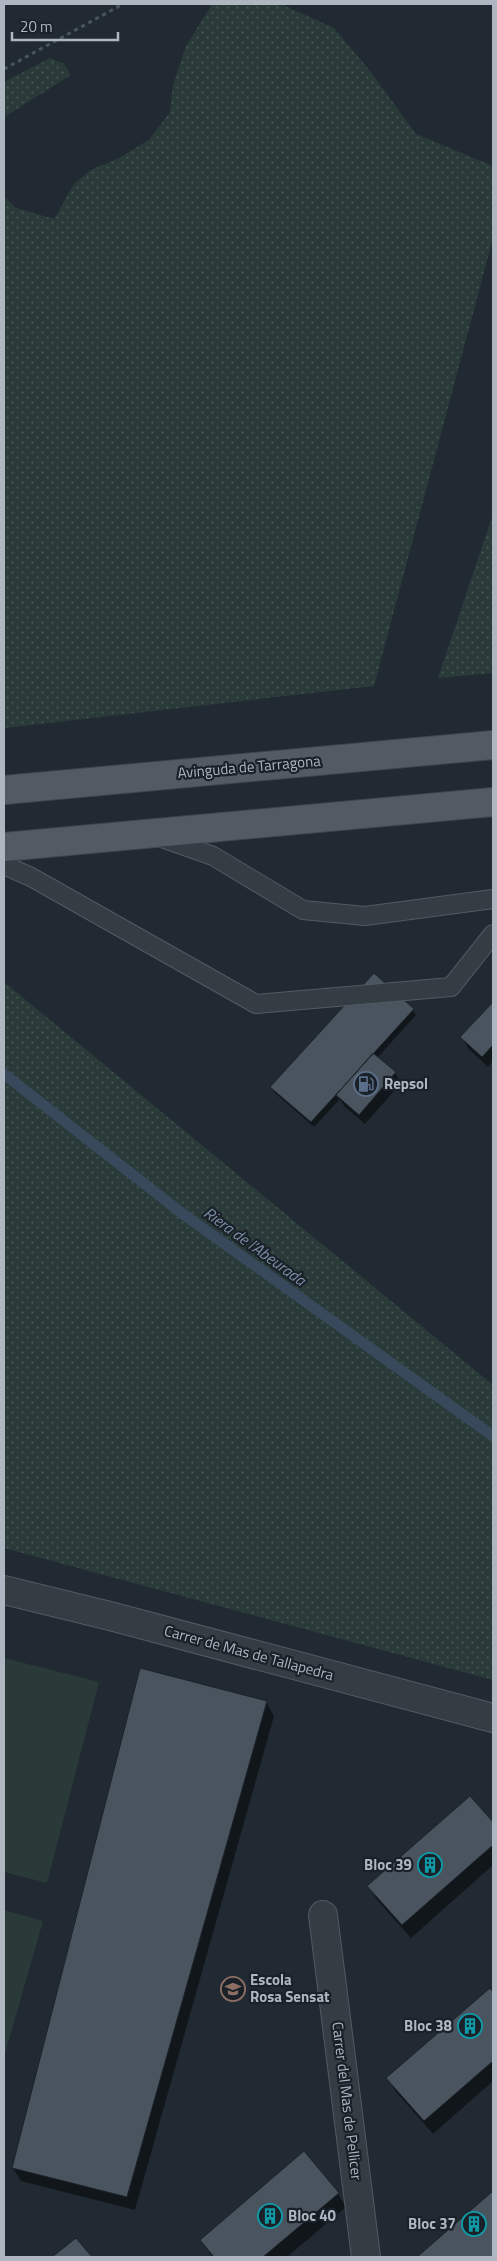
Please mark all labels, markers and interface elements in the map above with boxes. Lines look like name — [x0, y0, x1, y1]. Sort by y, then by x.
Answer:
scale bar — [12, 10, 119, 42]
text: 20 m — [20, 15, 53, 38]
street label: Avinguda de Tarragona — [176, 749, 322, 784]
fuel station icon: Repsol — [353, 1071, 379, 1097]
place label: Repsol — [384, 1072, 428, 1095]
water label: Riera de l'Abeurada — [199, 1201, 312, 1292]
street label: Carrer de Mas de Tallapedra — [162, 1619, 337, 1686]
building icon: Bloc 39 — [417, 1852, 443, 1878]
place label: Bloc 39 — [364, 1853, 412, 1876]
place label: Escola Rosa Sensat — [250, 1968, 330, 2008]
school or university icon: Escola Rosa Sensat — [220, 1976, 246, 2002]
building icon: Bloc 38 — [457, 2013, 483, 2039]
place label: Bloc 38 — [404, 2014, 452, 2037]
street label: Carrer del Mas de Pellicer — [326, 2020, 369, 2181]
building icon: Bloc 40 — [257, 2203, 283, 2229]
place label: Bloc 40 — [288, 2204, 337, 2227]
building icon: Bloc 37 — [461, 2211, 487, 2237]
place label: Bloc 37 — [408, 2212, 456, 2235]

